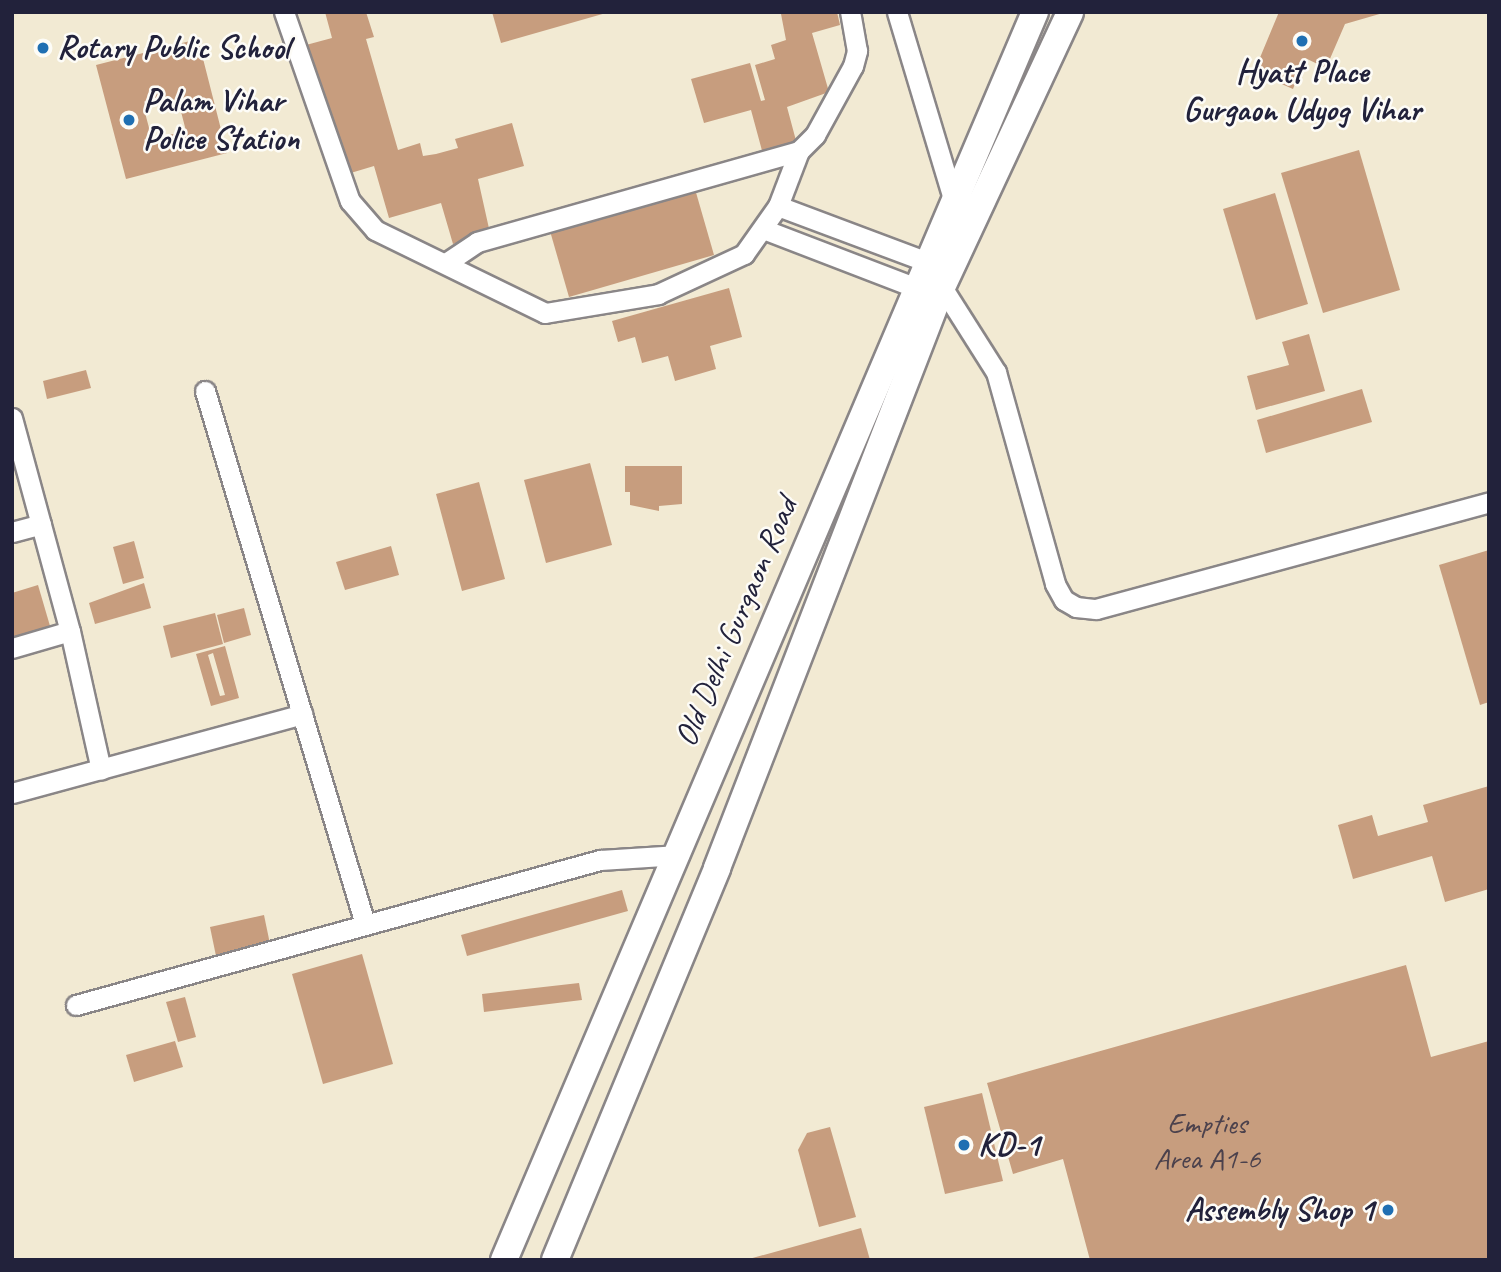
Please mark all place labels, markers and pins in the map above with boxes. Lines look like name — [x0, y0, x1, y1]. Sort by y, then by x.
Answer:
place label: Rotary Public School — [57, 28, 289, 68]
marker: Hyatt Place Gurgaon Udyog Vihar — [1294, 33, 1310, 49]
marker: Rotary Public School — [35, 40, 51, 56]
place label: Hyatt Place Gurgaon Udyog Vihar — [1183, 52, 1421, 130]
place label: Palam Vihar Police Station — [143, 81, 300, 159]
marker: Palam Vihar Police Station — [121, 112, 137, 128]
place label: KD-1 — [978, 1125, 1040, 1165]
marker: KD-1 — [956, 1137, 972, 1153]
place label: Assembly Shop 1 — [1185, 1190, 1374, 1230]
marker: Assembly Shop 1 — [1380, 1202, 1396, 1218]

